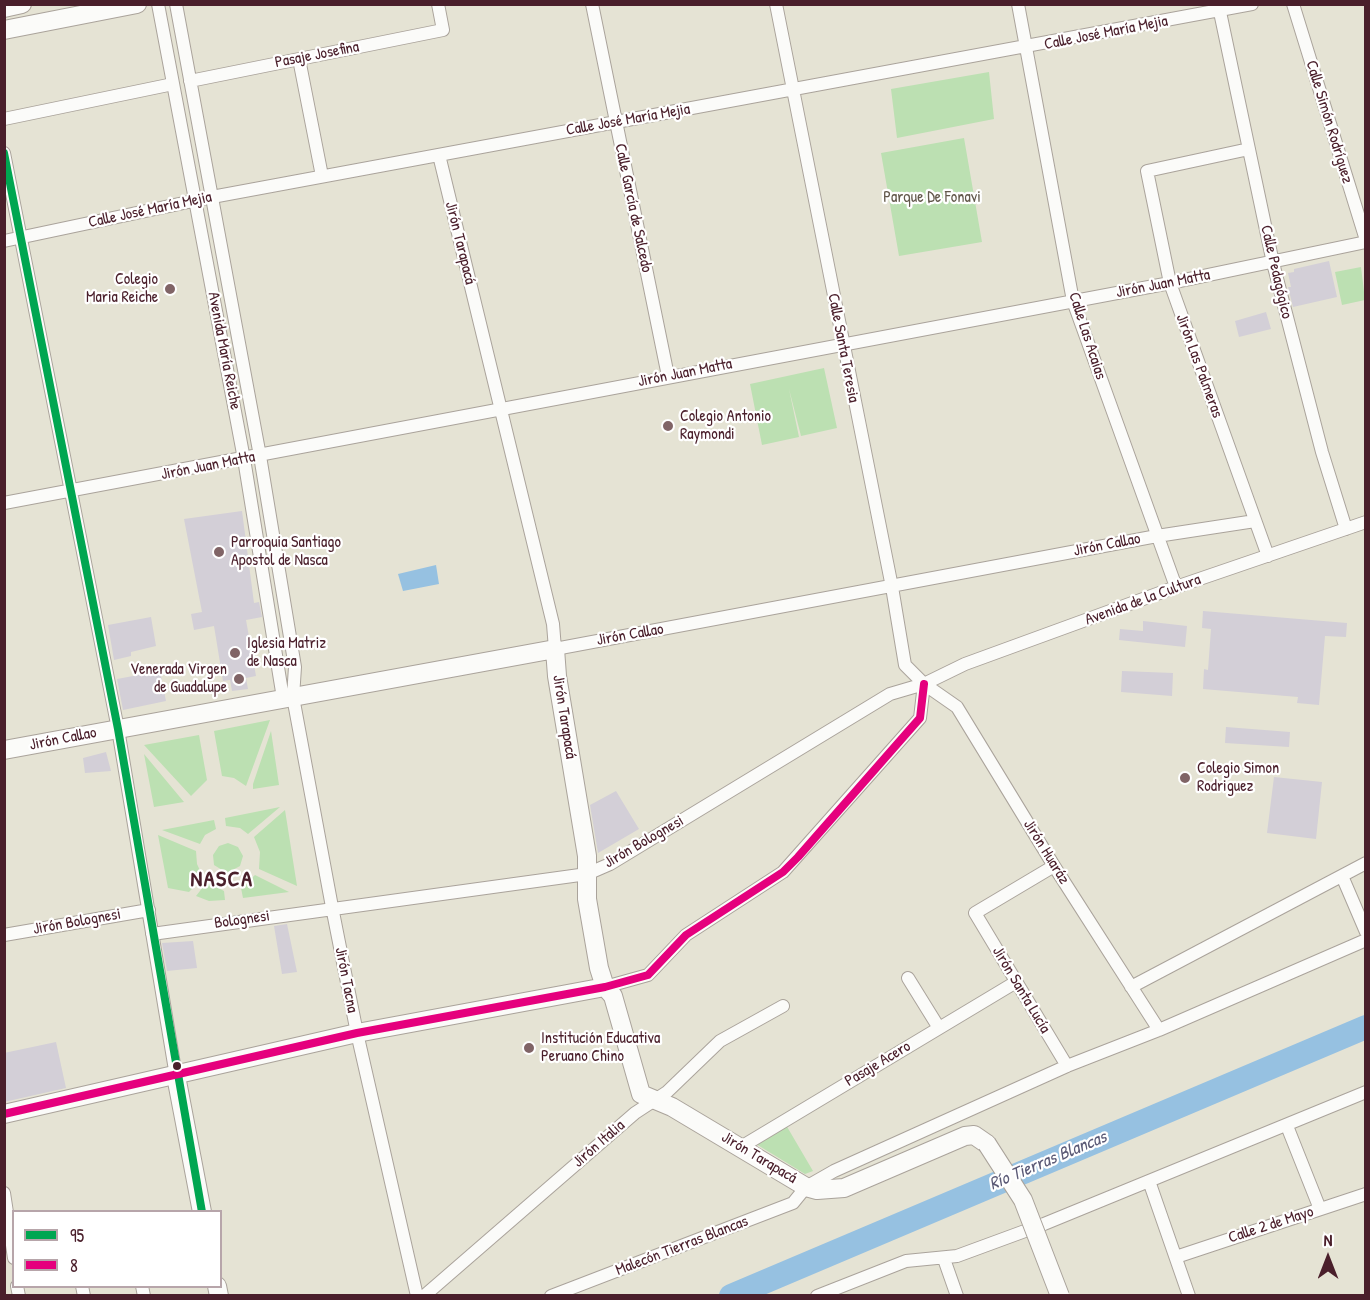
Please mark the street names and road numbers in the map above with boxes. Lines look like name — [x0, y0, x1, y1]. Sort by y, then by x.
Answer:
street label: Calle José María Mejia — [1043, 12, 1169, 54]
street label: Pasaje Josefina — [273, 37, 361, 73]
street label: Calle Simón Rodríguez — [1301, 58, 1357, 186]
street label: Calle José María Mejia — [565, 100, 691, 140]
street label: Calle García de Salcedo — [610, 142, 656, 274]
street label: Calle José María Mejia — [87, 188, 213, 232]
street label: Jirón Tarapacá — [440, 200, 480, 286]
street label: Calle Pedagógico — [1256, 223, 1296, 321]
street label: Jirón Juan Matta — [1114, 265, 1212, 303]
street label: Avenida María Reiche — [203, 290, 245, 412]
street label: Calle Las Acaias — [1064, 290, 1110, 382]
street label: Calle Santa Teresia — [823, 292, 863, 404]
street label: Jirón Las Palmeras — [1171, 311, 1227, 421]
street label: Jirón Juan Matta — [636, 354, 734, 392]
street label: Jirón Juan Matta — [159, 447, 257, 485]
street label: Jirón Callao — [1072, 529, 1142, 561]
street label: Avenida de la Cultura — [1082, 570, 1204, 630]
street label: Jirón Callao — [595, 620, 665, 650]
street label: Jirón Tarapacá — [548, 674, 580, 760]
street label: Jirón Callao — [28, 723, 98, 755]
street label: Jirón Bolognesi — [601, 811, 687, 873]
street label: Jirón Huaráz — [1019, 816, 1073, 888]
street label: Jirón Bolognesi — [32, 905, 122, 939]
street label: Bolognesi — [213, 907, 271, 933]
street label: Jirón Santa Lucía — [988, 943, 1054, 1037]
street label: Jirón Tacna — [330, 946, 362, 1014]
street label: Pasaje Acero — [842, 1037, 914, 1091]
street label: Jirón Italia — [569, 1116, 629, 1172]
street label: Jirón Tarapacá — [718, 1128, 800, 1188]
street label: Calle 2 de Mayo — [1226, 1202, 1316, 1248]
street label: Malecón Tierras Blancas — [613, 1212, 751, 1280]

